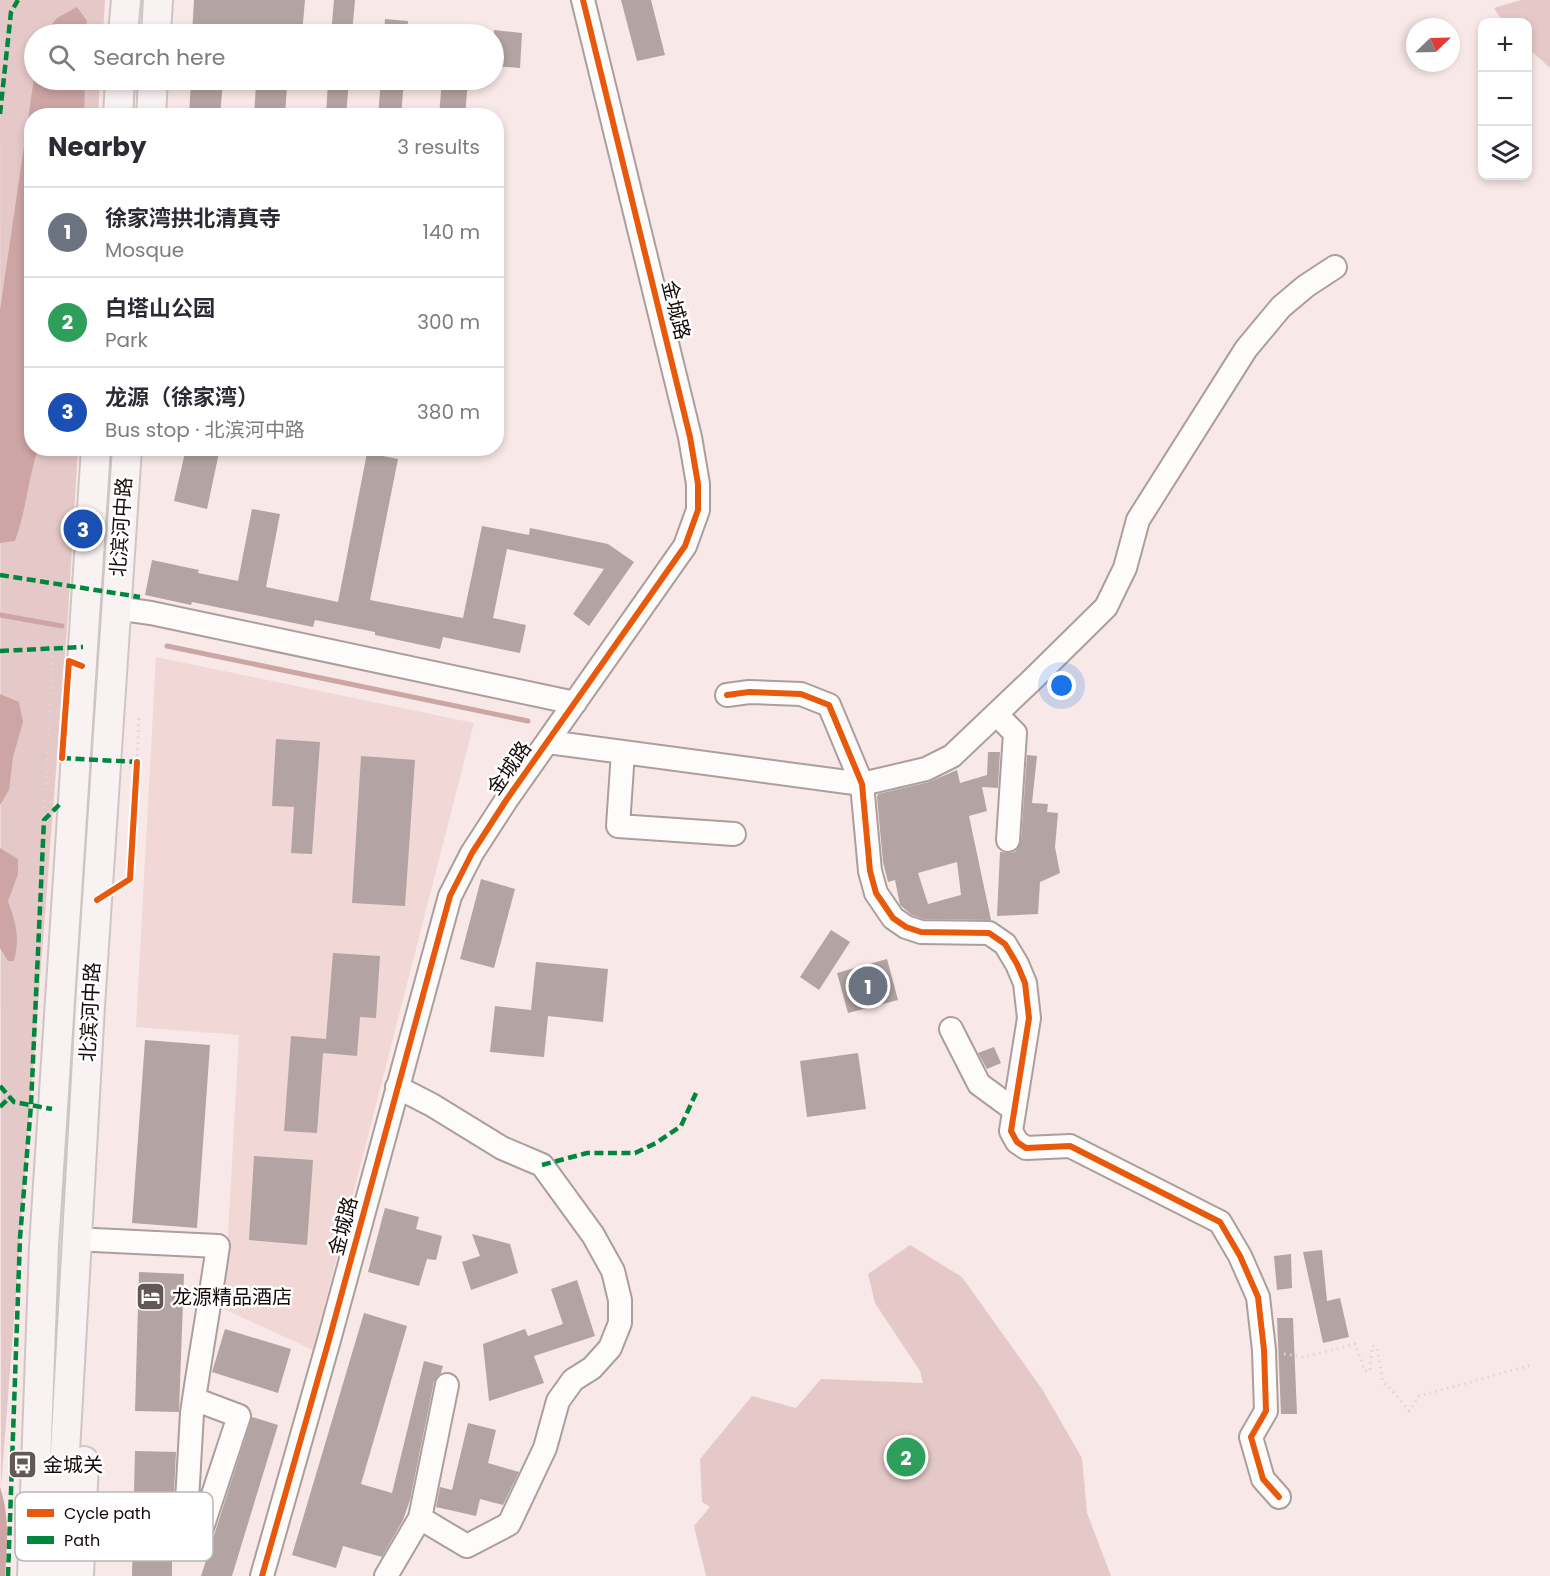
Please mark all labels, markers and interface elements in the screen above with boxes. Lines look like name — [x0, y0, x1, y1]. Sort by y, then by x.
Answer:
north arrow — [1406, 18, 1460, 72]
map controls — [1478, 18, 1532, 180]
button: + — [1478, 18, 1532, 72]
search box — [24, 24, 504, 90]
icon: search — [45, 41, 78, 74]
text: Search here — [93, 42, 226, 73]
button: − — [1478, 72, 1532, 126]
button: layers — [1478, 126, 1532, 180]
text: Nearby — [48, 129, 146, 165]
text: 3 results — [397, 133, 480, 161]
text: 徐家湾拱北清真寺 — [105, 203, 281, 234]
text: 1 — [64, 218, 71, 246]
text: 140 m — [423, 218, 480, 246]
text: Mosque — [105, 236, 184, 264]
street label: 金城路 — [655, 278, 697, 342]
text: 白塔山公园 — [105, 293, 215, 324]
text: 2 — [62, 308, 73, 336]
text: 300 m — [417, 308, 480, 336]
text: Park — [105, 326, 148, 354]
text: 龙源（徐家湾） — [105, 382, 259, 413]
text: 3 — [61, 398, 74, 426]
text: 380 m — [417, 398, 480, 426]
text: Bus stop · 北滨河中路 — [105, 416, 305, 444]
street label: 北滨河中路 — [104, 476, 138, 578]
pin: 3 — [64, 506, 103, 552]
your location — [1047, 671, 1076, 700]
street label: 金城路 — [480, 735, 538, 801]
street label: 北滨河中路 — [73, 961, 107, 1063]
pin: 1 — [848, 964, 888, 1008]
street label: 金城路 — [322, 1193, 364, 1259]
hotel icon: 龙源精品酒店 — [135, 1281, 167, 1313]
place label: 龙源精品酒店 — [172, 1283, 292, 1311]
pin: 2 — [886, 1434, 926, 1480]
bus stop icon: 金城关 — [6, 1449, 38, 1481]
place label: 金城关 — [43, 1451, 103, 1479]
legend — [15, 1492, 213, 1561]
text: Cycle path — [64, 1502, 151, 1525]
text: Path — [64, 1529, 100, 1552]

